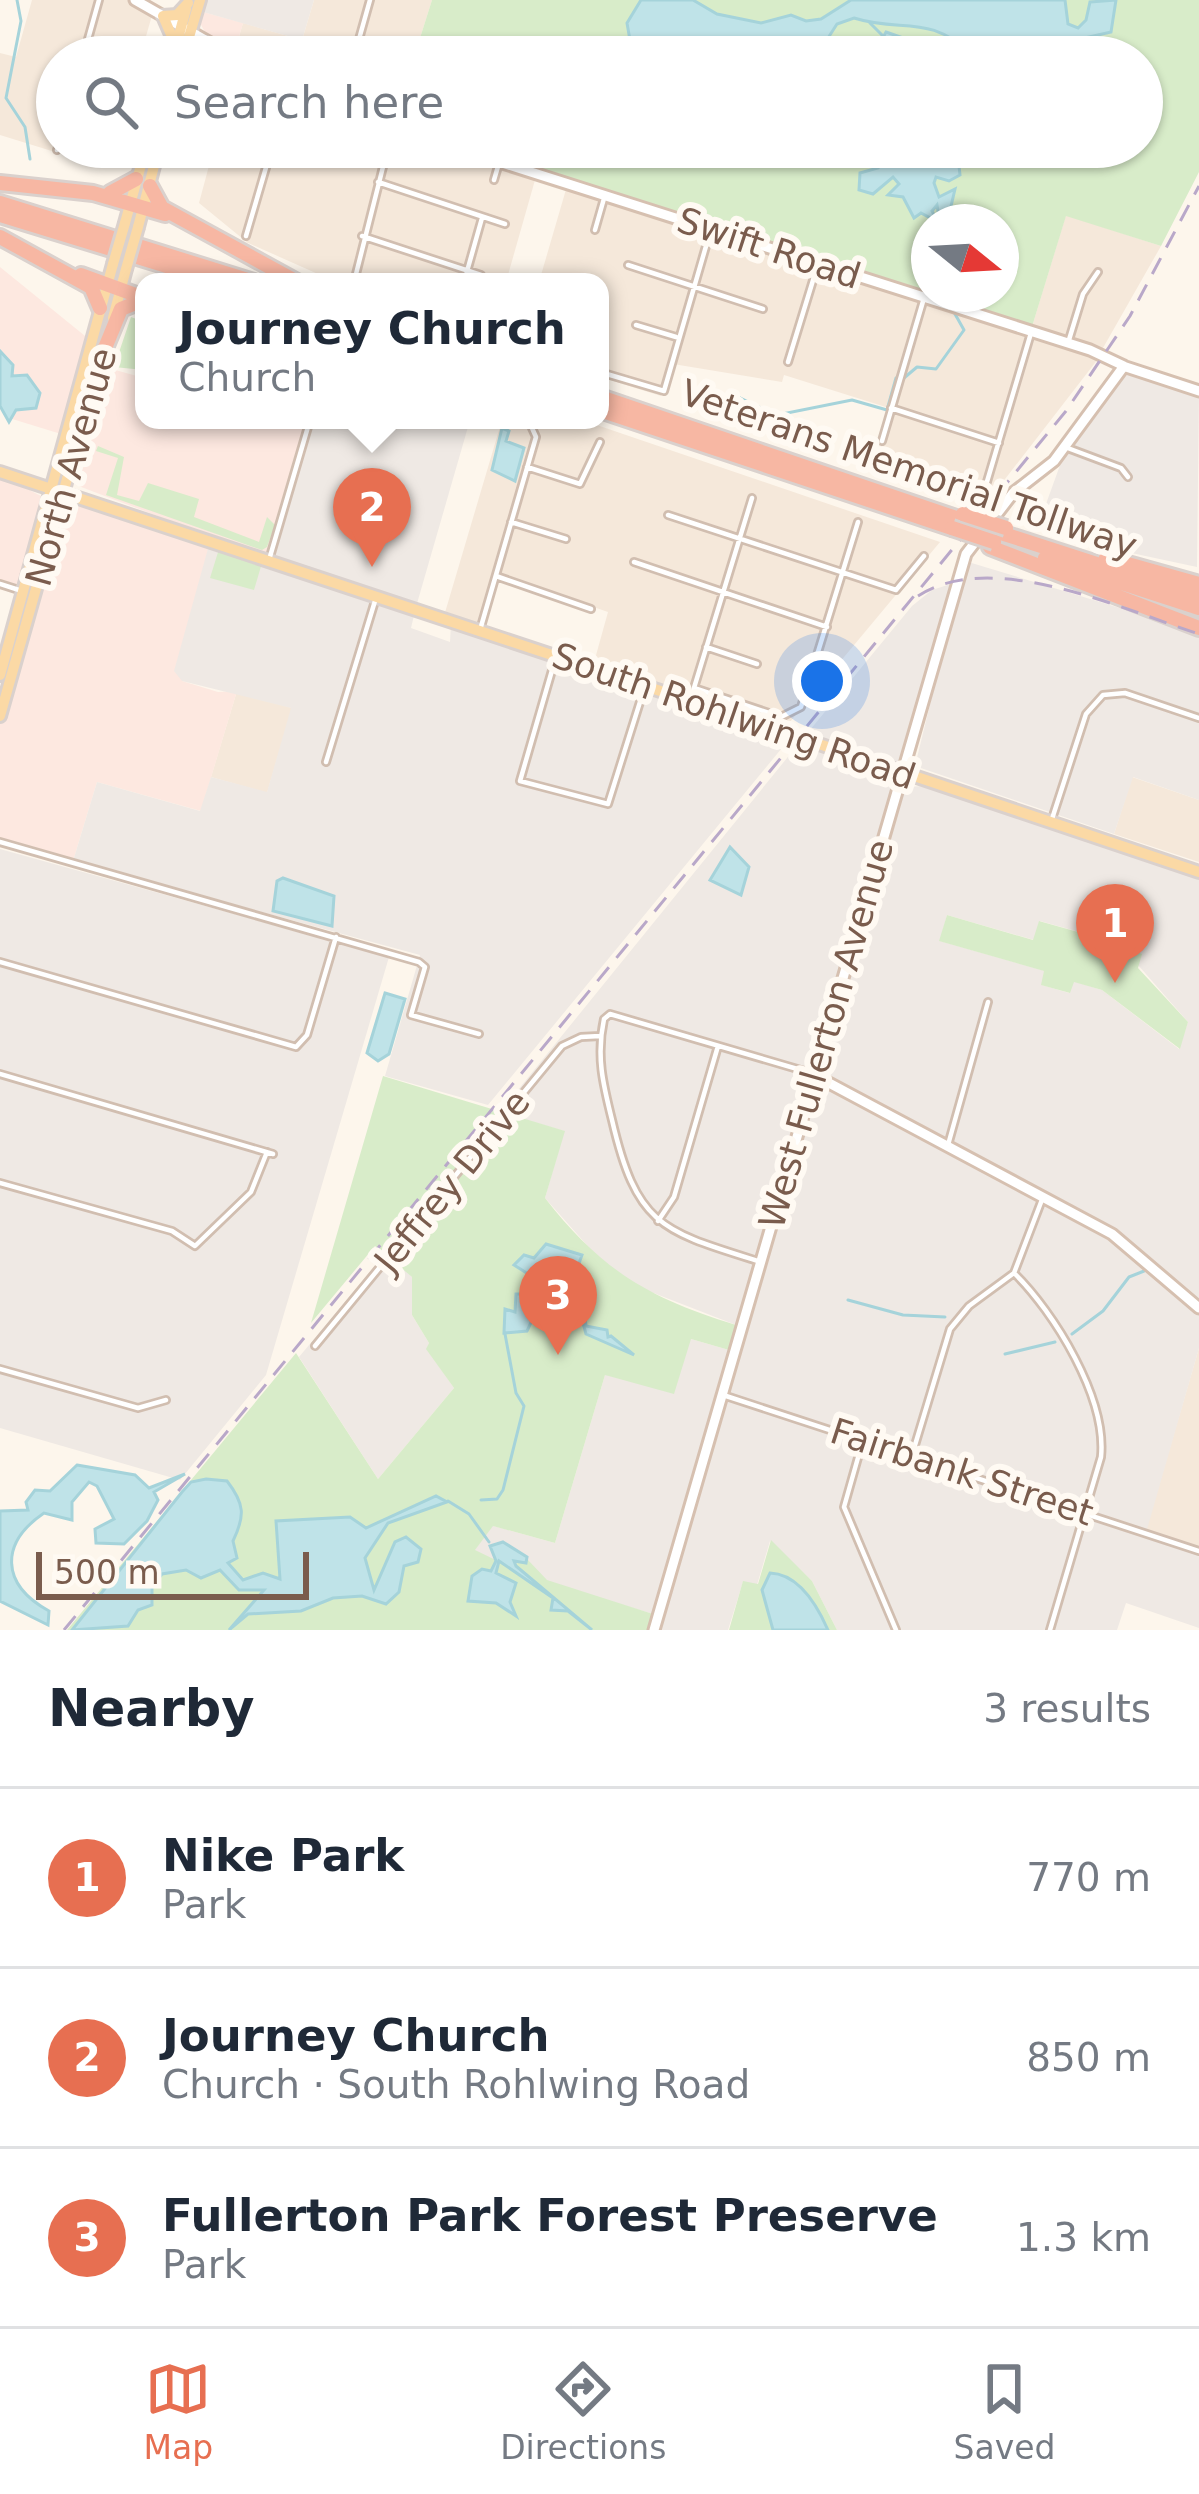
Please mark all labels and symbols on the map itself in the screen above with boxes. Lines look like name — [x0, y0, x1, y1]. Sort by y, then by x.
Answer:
street label: Swift Road — [672, 199, 866, 297]
north arrow — [911, 204, 1019, 312]
street label: North Avenue — [17, 343, 125, 591]
street label: Veterans Memorial Tollway — [676, 372, 1142, 566]
pin: 2 — [333, 468, 411, 567]
street label: South Rohlwing Road — [547, 635, 921, 797]
your location — [792, 651, 852, 711]
street label: West Fullerton Avenue — [751, 835, 901, 1233]
pin: 1 — [1076, 884, 1154, 983]
street label: Jeffrey Drive — [365, 1082, 538, 1282]
pin: 3 — [519, 1256, 597, 1355]
street label: Fairbank Street — [826, 1410, 1098, 1534]
scale bar — [36, 1546, 309, 1599]

